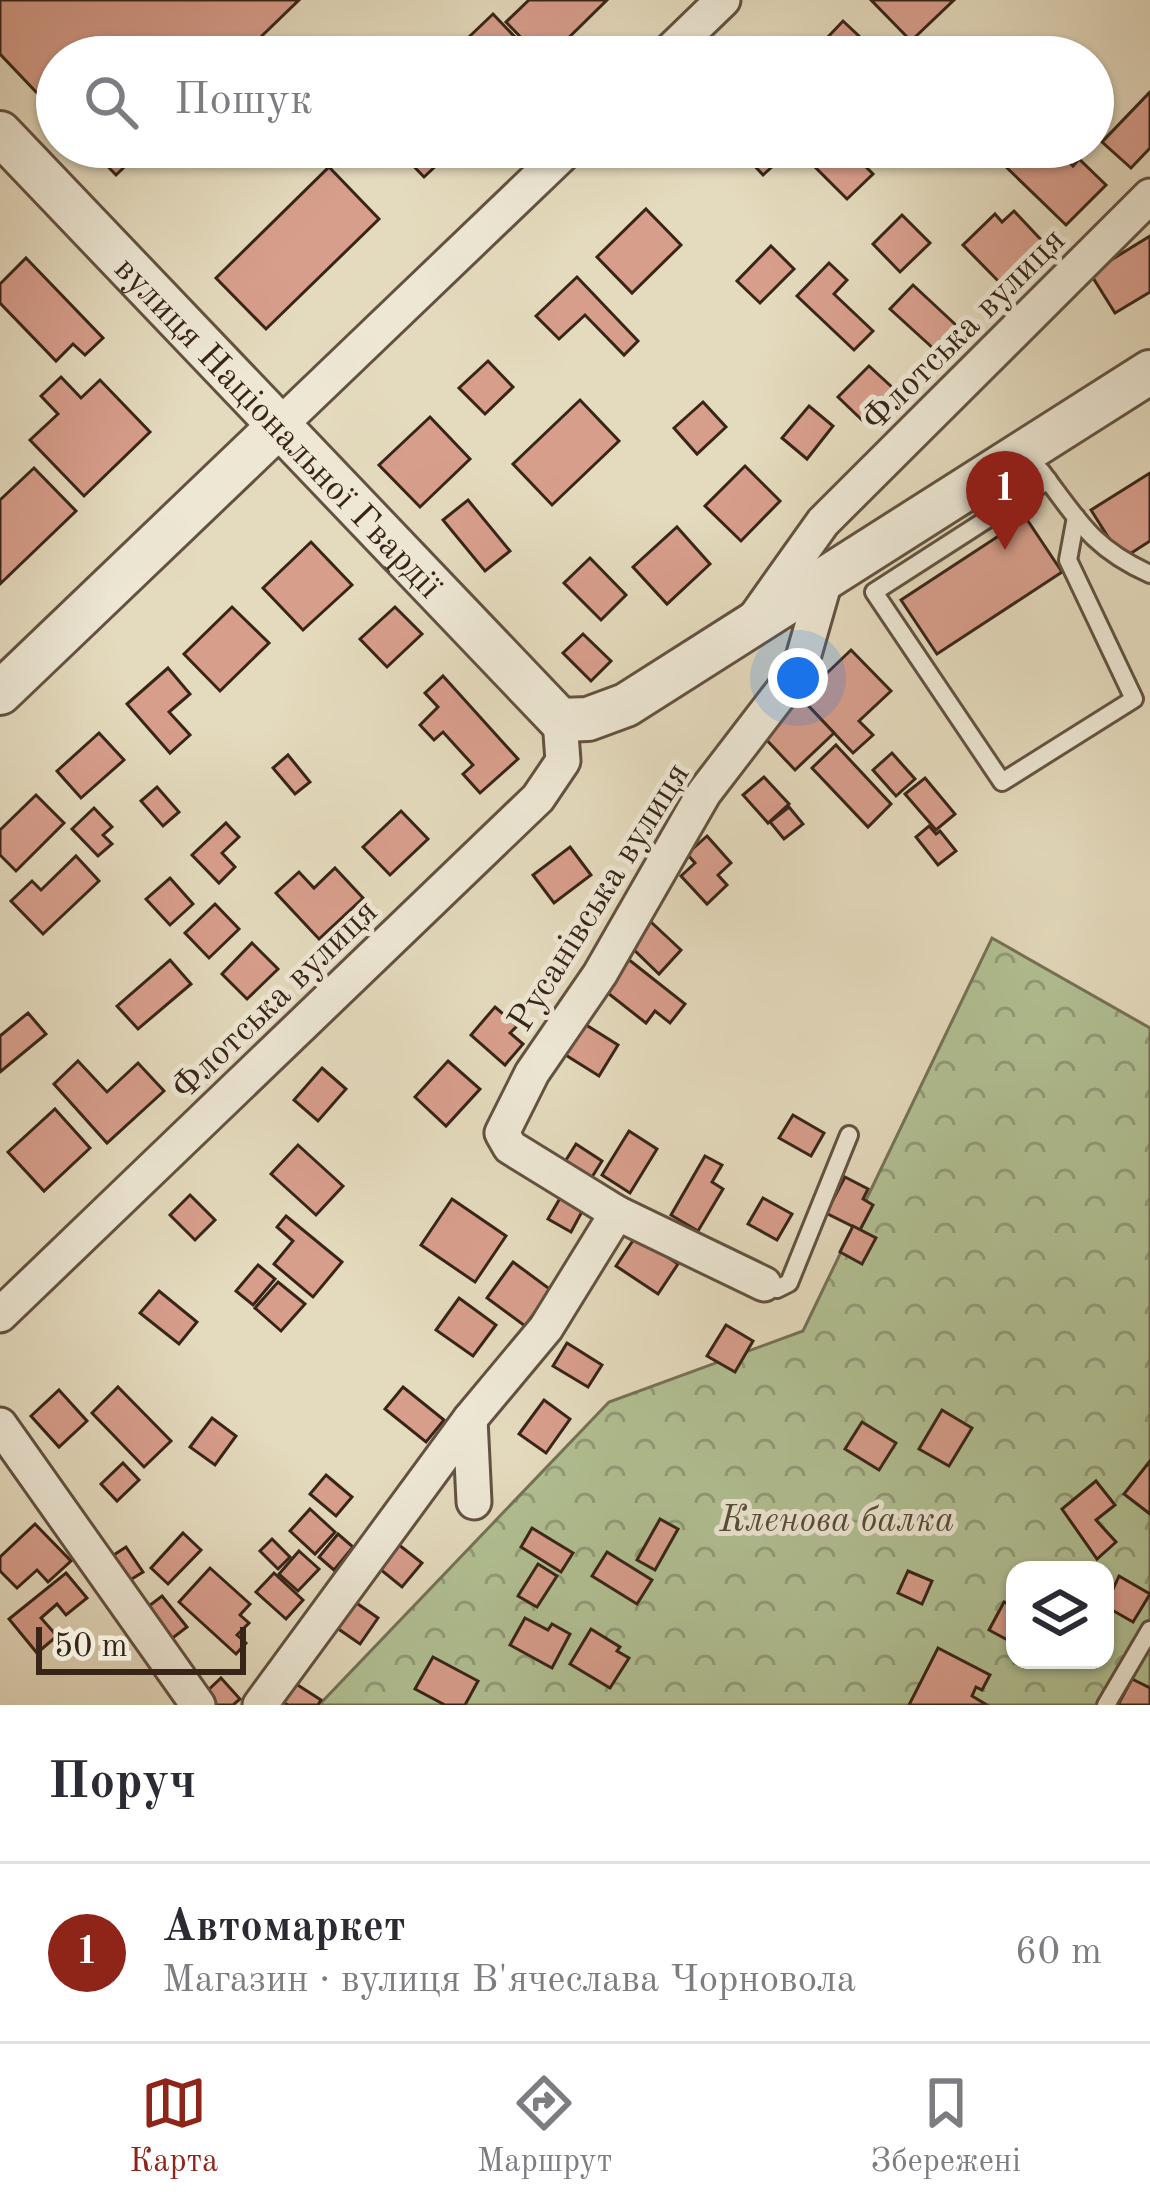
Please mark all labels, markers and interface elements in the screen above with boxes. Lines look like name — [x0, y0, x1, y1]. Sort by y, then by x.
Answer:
search box — [36, 36, 1114, 168]
icon: search — [78, 69, 144, 135]
text: Пошук — [174, 79, 313, 124]
street label: Флотська вулиця — [857, 223, 1073, 439]
street label: вулиця Національної Гвардії — [106, 251, 447, 606]
pin: 1 — [966, 451, 1044, 550]
your location — [768, 648, 828, 708]
street label: Русанівська вулиця — [503, 758, 698, 1039]
street label: Флотська вулиця — [166, 894, 385, 1108]
park label: Кленова балка — [719, 1503, 954, 1540]
map controls — [1006, 1561, 1114, 1669]
button: layers — [1006, 1561, 1114, 1669]
scale bar — [36, 1621, 246, 1674]
text: 50 m — [54, 1631, 128, 1664]
text: Поруч — [48, 1758, 196, 1809]
text: Автомаркет — [162, 1906, 406, 1951]
text: 1 — [76, 1933, 98, 1972]
text: 60 m — [1015, 1933, 1102, 1972]
text: Магазин · вулиця В'ячеслава Чорновола — [162, 1961, 856, 2000]
tab: Карта — [129, 2070, 218, 2183]
tab: Маршрут — [477, 2070, 612, 2183]
tab: Збережені — [871, 2070, 1021, 2183]

